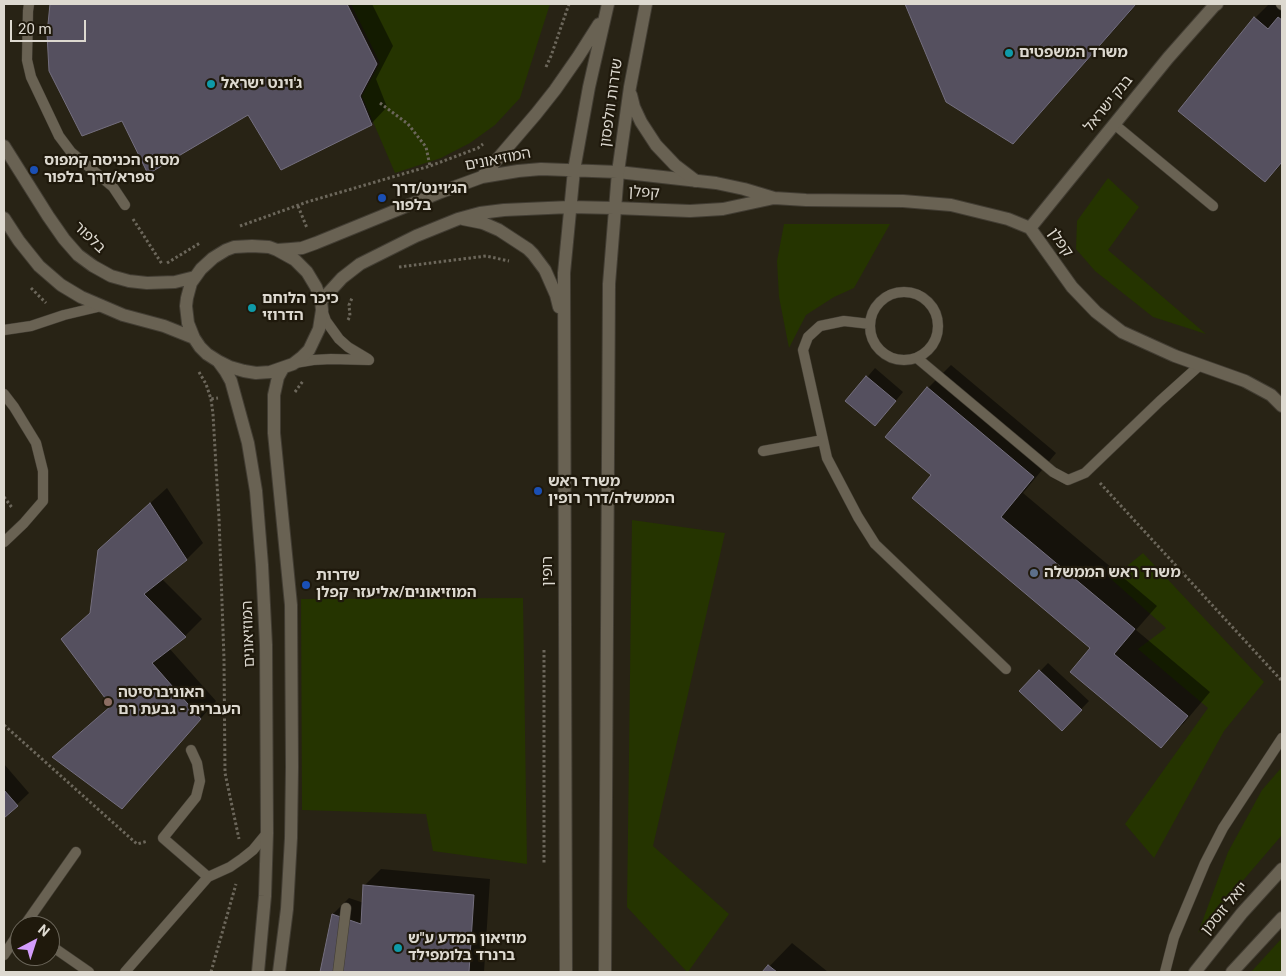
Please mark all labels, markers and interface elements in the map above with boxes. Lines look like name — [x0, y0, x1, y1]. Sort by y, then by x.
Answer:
scale bar — [12, 10, 89, 42]
text: 20 m — [18, 20, 52, 38]
place label: משרד המשפטים — [1019, 44, 1128, 62]
marker: משרד המשפטים — [1003, 47, 1015, 59]
street label: שדרות וולפסון — [597, 57, 627, 149]
street label: בנק ישראל — [1081, 72, 1137, 136]
place label: ג'וינט ישראל — [221, 75, 302, 93]
marker: ג'וינט ישראל — [205, 78, 217, 90]
street label: המוזיאונים — [463, 145, 533, 175]
place label: מסוף הכניסה קמפוס ספרא/דרך בלפור — [44, 152, 180, 187]
marker: מסוף הכניסה קמפוס ספרא/דרך בלפור — [28, 164, 40, 176]
place label: הג׳וינט/דרך בלפור — [392, 180, 467, 215]
street label: קפלן — [628, 183, 660, 203]
marker: הג׳וינט/דרך בלפור — [376, 192, 388, 204]
street label: בלפור — [69, 219, 109, 257]
street label: קפלן — [1044, 225, 1076, 261]
place label: כיכר הלוחם הדרוזי — [262, 290, 339, 325]
marker: כיכר הלוחם הדרוזי — [246, 302, 258, 314]
place label: משרד ראש הממשלה/דרך רופין — [548, 473, 675, 508]
marker: משרד ראש הממשלה/דרך רופין — [532, 485, 544, 497]
street label: רופין — [539, 556, 557, 586]
place label: משרד ראש הממשלה — [1044, 564, 1181, 582]
place label: שדרות המוזיאונים/אליעזר קפלן — [316, 567, 477, 602]
marker: משרד ראש הממשלה — [1028, 567, 1040, 579]
marker: שדרות המוזיאונים/אליעזר קפלן — [300, 579, 312, 591]
street label: המוזיאונים — [239, 600, 259, 668]
place label: האוניברסיטה העברית - גבעת רם — [118, 684, 241, 719]
marker: האוניברסיטה העברית - גבעת רם — [102, 696, 114, 708]
street label: יואל זוסמן — [1198, 879, 1252, 939]
north arrow — [10, 916, 60, 966]
text: N — [35, 921, 53, 940]
place label: מוזיאון המדע ע"ש ברנרד בלומפילד — [408, 930, 527, 965]
marker: מוזיאון המדע ע"ש ברנרד בלומפילד — [392, 942, 404, 954]

